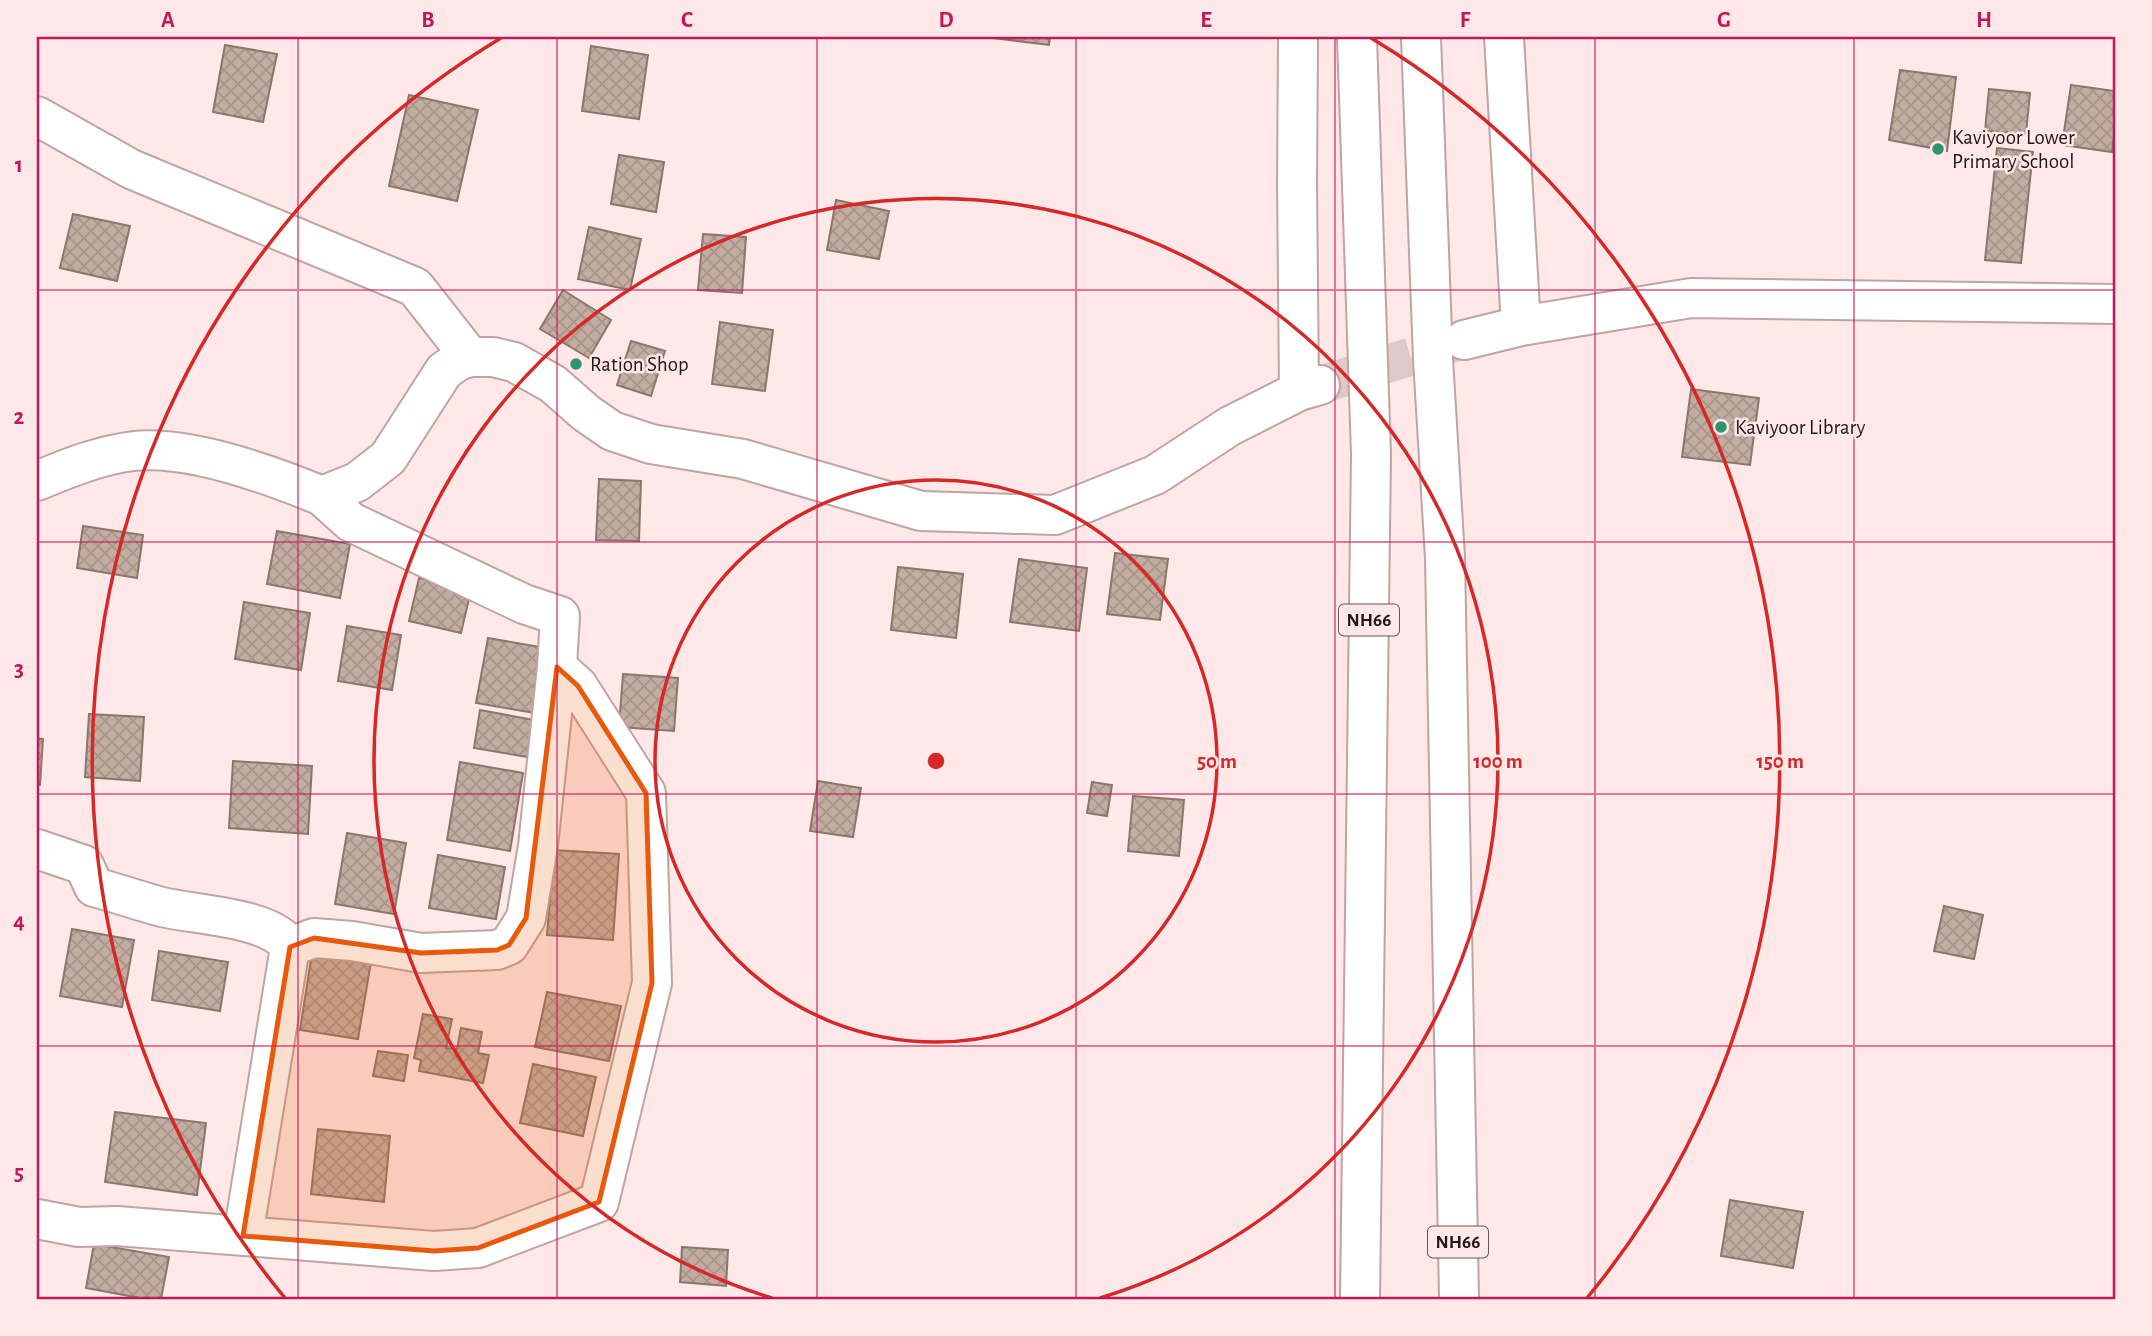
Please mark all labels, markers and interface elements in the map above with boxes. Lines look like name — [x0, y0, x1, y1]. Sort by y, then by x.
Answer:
text: A — [161, 9, 175, 32]
text: B — [421, 9, 435, 32]
text: C — [681, 9, 693, 32]
text: D — [938, 9, 954, 32]
text: E — [1200, 9, 1212, 32]
text: F — [1460, 9, 1471, 32]
text: G — [1717, 9, 1731, 32]
text: H — [1976, 9, 1992, 32]
place label: Kaviyoor Lower Primary School — [1952, 127, 2075, 172]
marker: Kaviyoor Lower Primary School — [1930, 141, 1946, 157]
text: 1 — [15, 154, 23, 177]
place label: Ration Shop — [590, 354, 689, 375]
marker: Ration Shop — [568, 356, 584, 372]
text: 2 — [14, 406, 25, 429]
place label: Kaviyoor Library — [1735, 417, 1865, 438]
marker: Kaviyoor Library — [1713, 419, 1729, 435]
road number: NH66 — [1339, 604, 1399, 636]
text: 3 — [14, 658, 24, 681]
centre of rings — [924, 749, 948, 773]
text: 50 m — [1197, 751, 1237, 772]
text: 100 m — [1473, 751, 1523, 772]
text: 150 m — [1756, 751, 1804, 772]
text: 4 — [13, 910, 25, 933]
text: 5 — [14, 1162, 24, 1185]
road number: NH66 — [1428, 1226, 1488, 1258]

